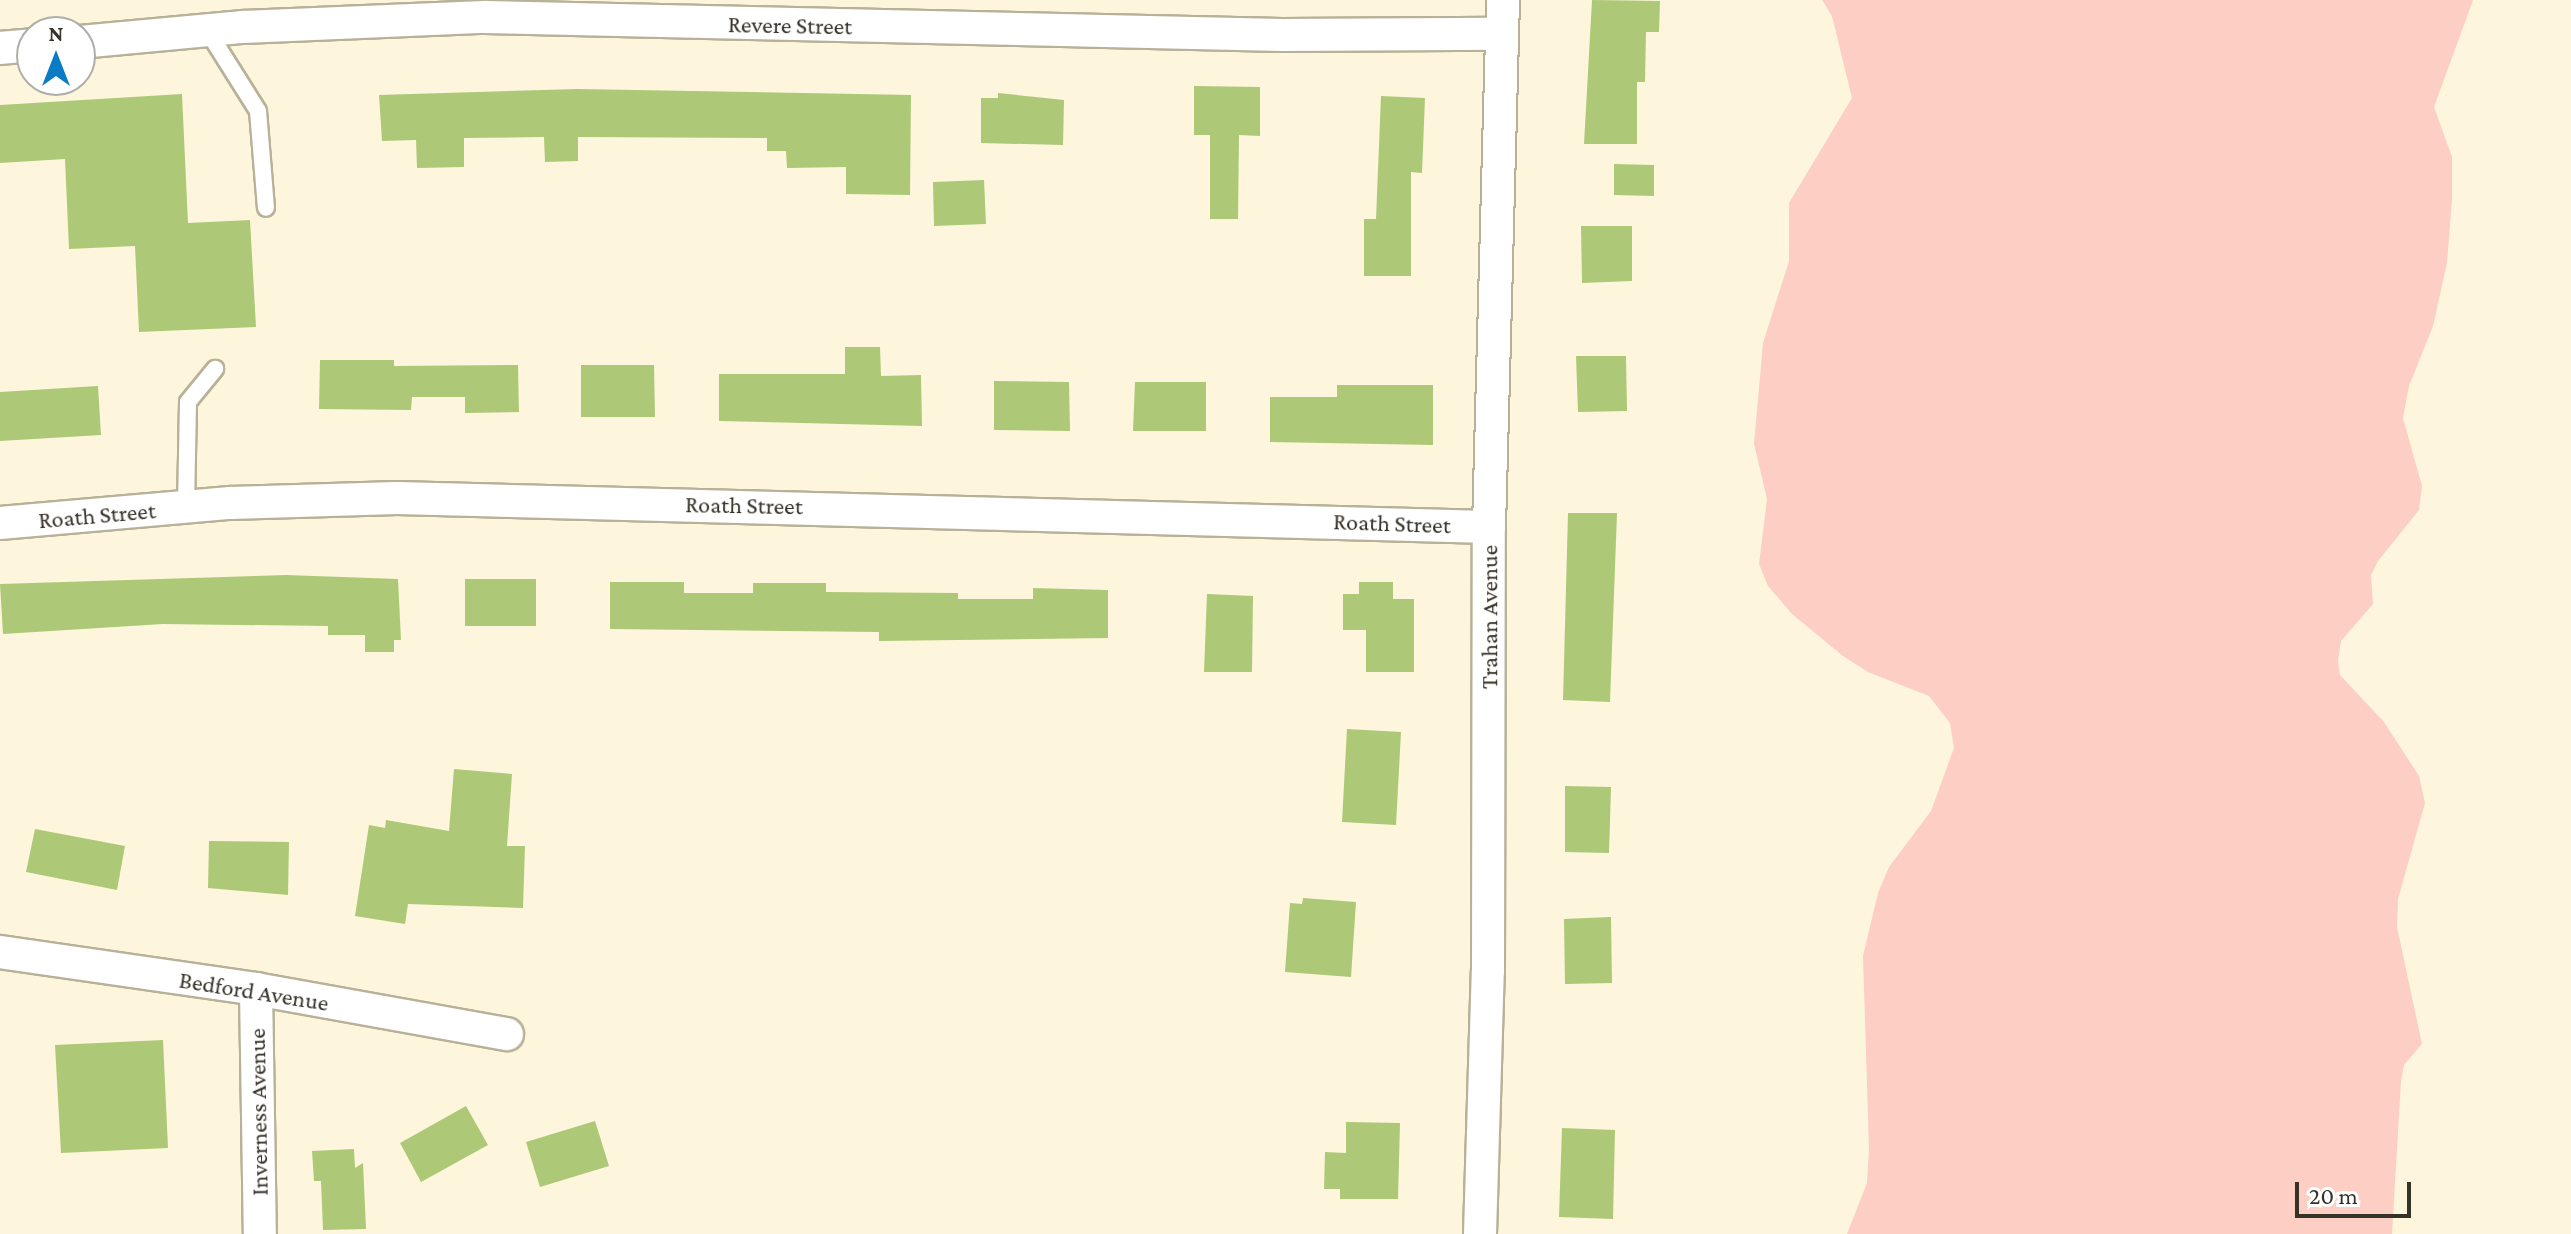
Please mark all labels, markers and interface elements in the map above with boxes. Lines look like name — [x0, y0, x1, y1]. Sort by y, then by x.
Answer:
street label: Revere Street — [728, 10, 852, 40]
north arrow — [16, 16, 96, 96]
text: N — [49, 21, 64, 46]
street label: Roath Street — [685, 490, 803, 520]
street label: Roath Street — [37, 496, 157, 534]
street label: Roath Street — [1333, 507, 1451, 539]
street label: Trahan Avenue — [1475, 545, 1503, 689]
street label: Bedford Avenue — [177, 965, 331, 1017]
street label: Inverness Avenue — [242, 1028, 274, 1196]
scale bar — [2299, 1166, 2415, 1216]
text: 20 m — [2309, 1182, 2358, 1209]

